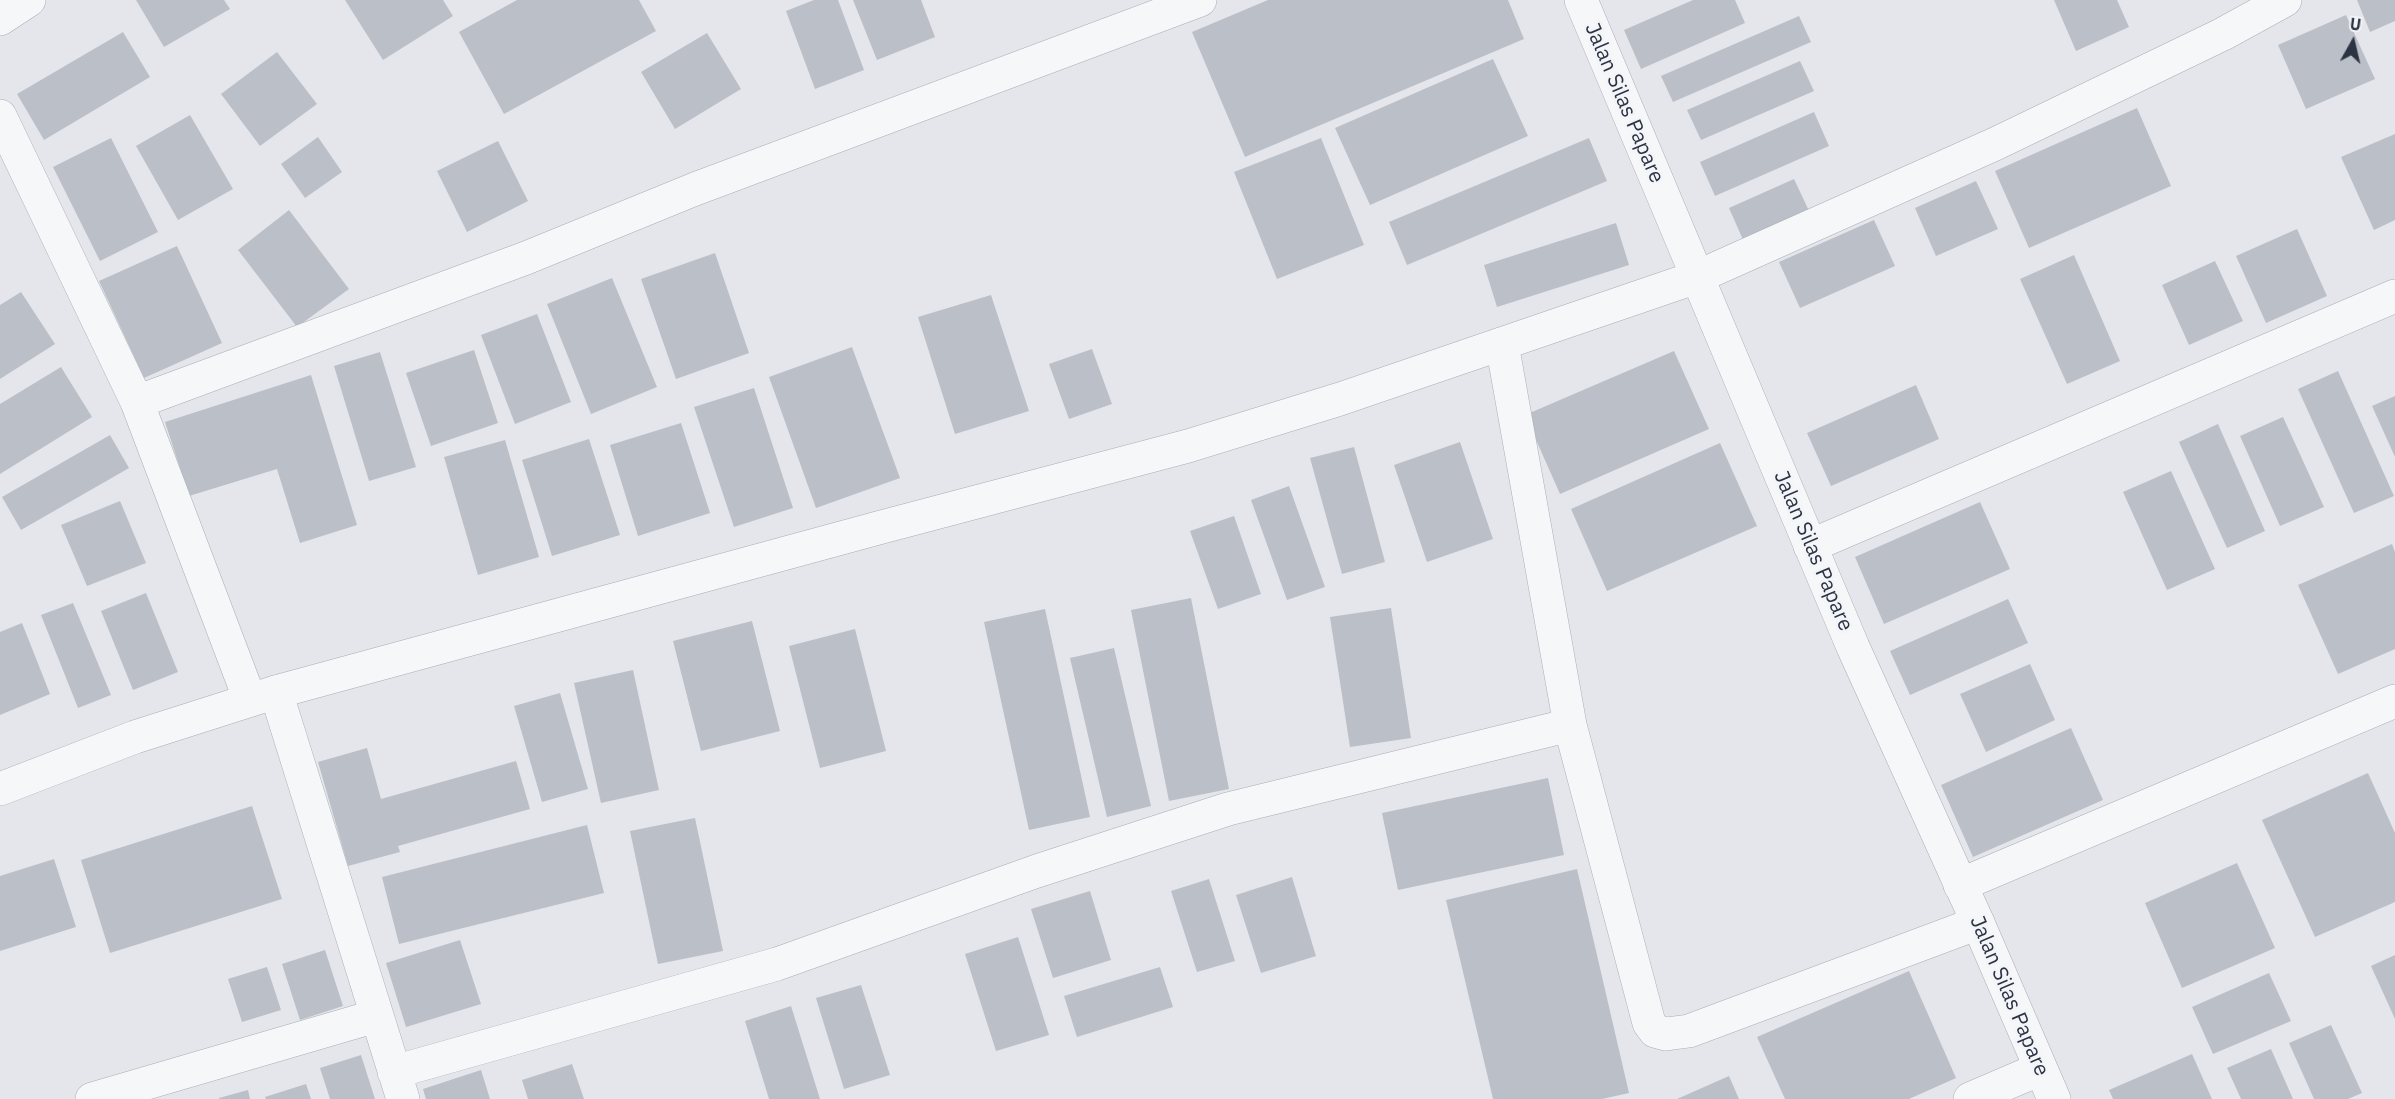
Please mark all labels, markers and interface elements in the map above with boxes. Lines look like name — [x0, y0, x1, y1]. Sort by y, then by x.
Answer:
north arrow — [2323, 12, 2383, 72]
text: U — [2349, 13, 2362, 35]
street label: Jalan Silas Papare — [1579, 19, 1669, 187]
street label: Jalan Silas Papare — [1768, 467, 1858, 635]
street label: Jalan Silas Papare — [1964, 912, 2054, 1080]

